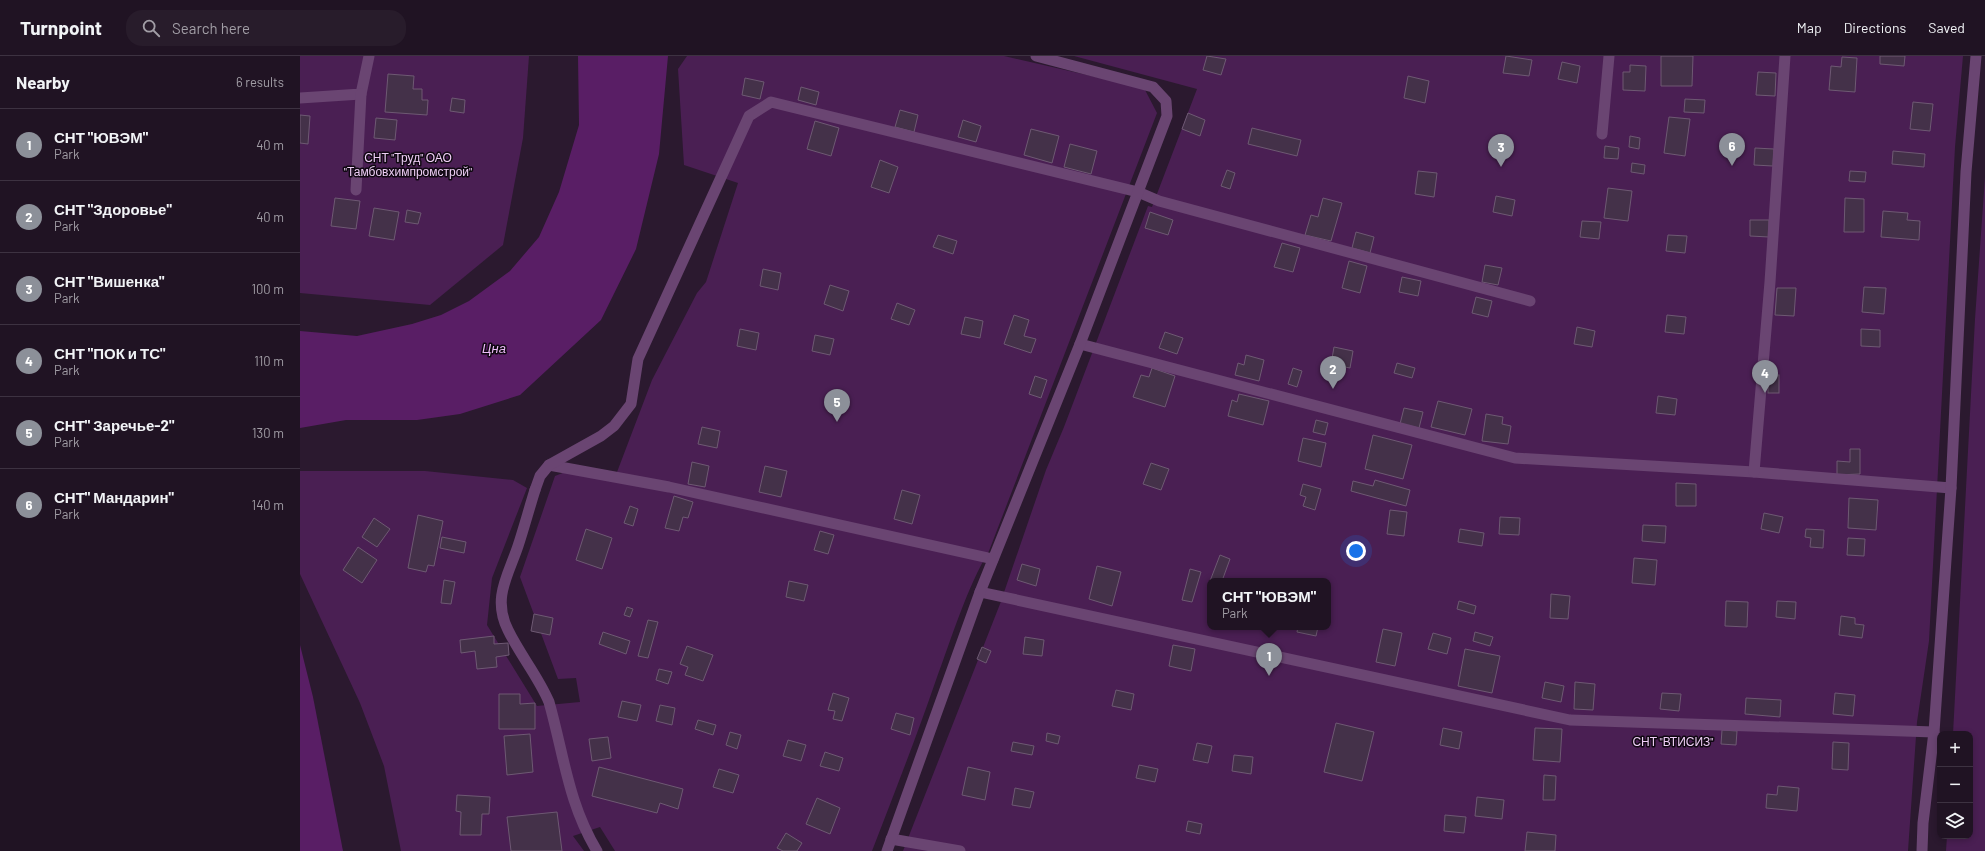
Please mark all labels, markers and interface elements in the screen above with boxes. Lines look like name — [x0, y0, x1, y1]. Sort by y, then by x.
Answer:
search box — [126, 10, 406, 46]
text: Turnpoint — [20, 16, 102, 39]
icon: search — [140, 17, 162, 39]
text: Search here — [172, 19, 250, 37]
text: Map — [1797, 19, 1822, 36]
text: Directions — [1844, 19, 1906, 36]
text: Saved — [1928, 19, 1965, 36]
text: Nearby — [16, 72, 70, 92]
text: 6 results — [236, 74, 284, 90]
text: СНТ "ЮВЭМ" — [54, 128, 148, 146]
pin: 6 — [1719, 133, 1745, 166]
pin: 3 — [1488, 134, 1514, 167]
text: 1 — [27, 137, 31, 153]
text: 40 m — [256, 137, 284, 153]
text: Park — [54, 146, 80, 162]
park label: СНТ "Труд" ОАО "Тамбовхимпромстрой" — [344, 150, 472, 179]
text: СНТ "Здоровье" — [54, 200, 172, 218]
text: 2 — [25, 209, 33, 225]
text: 40 m — [256, 209, 284, 225]
text: Park — [54, 218, 80, 234]
text: СНТ "Вишенка" — [54, 272, 164, 290]
text: 3 — [25, 281, 33, 297]
text: 100 m — [251, 281, 284, 297]
text: Park — [54, 290, 80, 306]
water label: Цна — [482, 340, 506, 356]
text: СНТ "ПОК и ТС" — [54, 344, 165, 362]
text: 4 — [25, 353, 33, 369]
text: 110 m — [254, 353, 284, 369]
pin: 2 — [1320, 356, 1346, 389]
pin: 4 — [1752, 360, 1778, 393]
text: Park — [54, 362, 80, 378]
pin: 5 — [824, 389, 850, 422]
text: СНТ" Заречье-2" — [54, 416, 174, 434]
text: 5 — [25, 425, 33, 441]
text: 130 m — [252, 425, 284, 441]
text: Park — [54, 434, 80, 450]
text: СНТ" Мандарин" — [54, 488, 174, 506]
text: 6 — [26, 497, 32, 513]
text: 140 m — [252, 497, 284, 513]
text: Park — [54, 506, 80, 522]
your location — [1346, 541, 1366, 561]
popup — [1207, 578, 1331, 630]
text: СНТ "ЮВЭМ" — [1222, 587, 1316, 605]
text: Park — [1222, 605, 1248, 621]
pin: 1 — [1256, 643, 1282, 676]
map controls — [1937, 731, 1973, 839]
button: + — [1937, 731, 1973, 767]
park label: СНТ "ВТИСИЗ" — [1632, 734, 1714, 748]
button: − — [1937, 767, 1973, 803]
button: layers — [1937, 803, 1973, 839]

